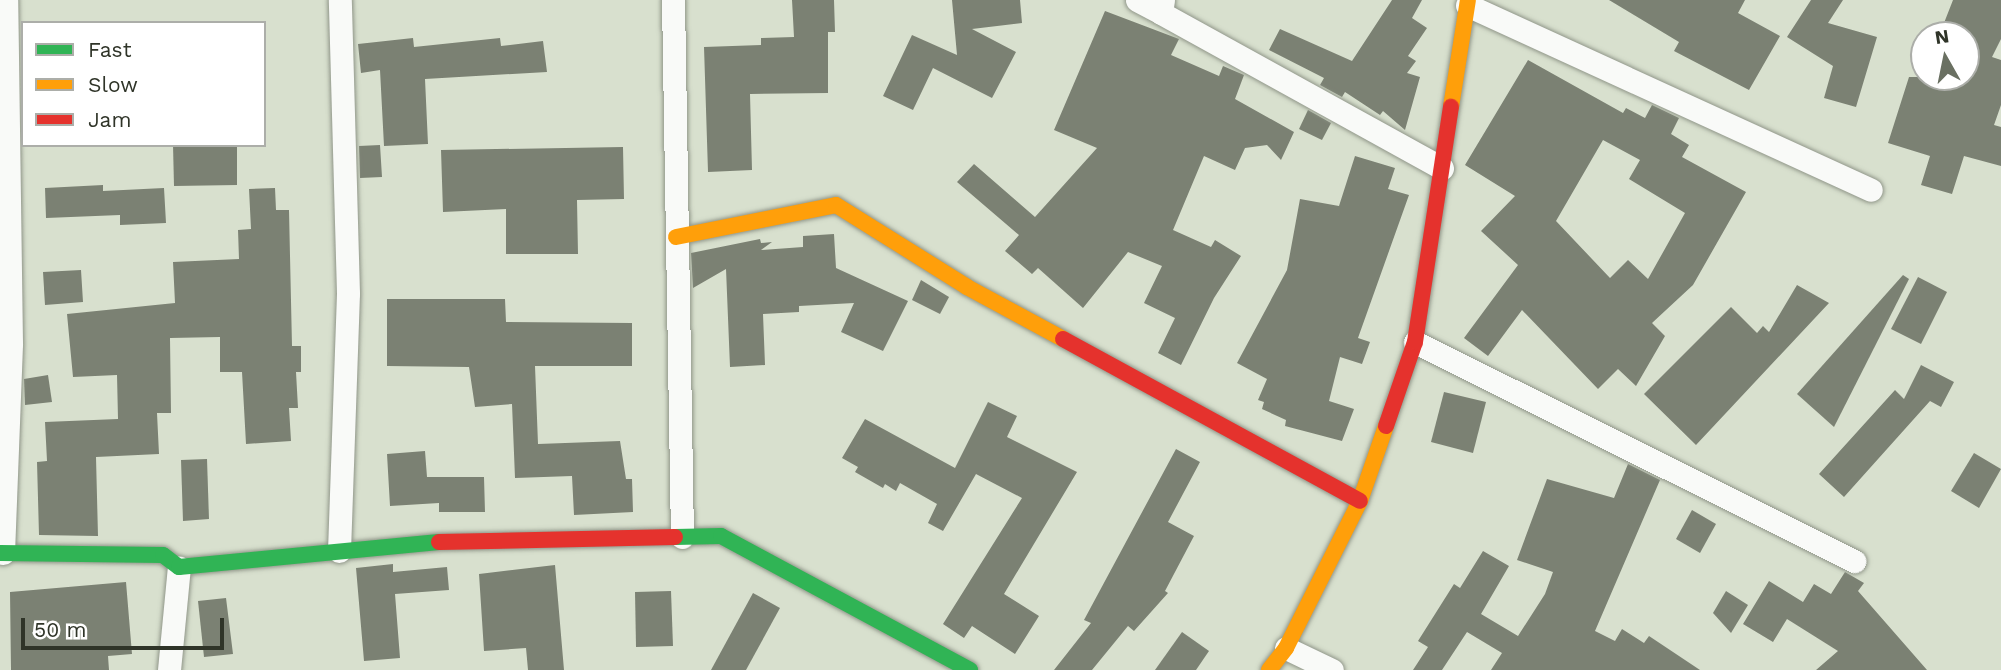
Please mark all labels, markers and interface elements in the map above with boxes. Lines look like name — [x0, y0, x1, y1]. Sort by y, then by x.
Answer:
legend — [21, 21, 266, 147]
north arrow — [1910, 21, 1980, 91]
text: N — [1933, 24, 1951, 49]
text: Fast — [88, 37, 132, 62]
text: Slow — [88, 72, 138, 97]
text: Jam — [88, 107, 131, 132]
scale bar — [24, 604, 228, 648]
text: 50 m — [34, 617, 86, 642]

